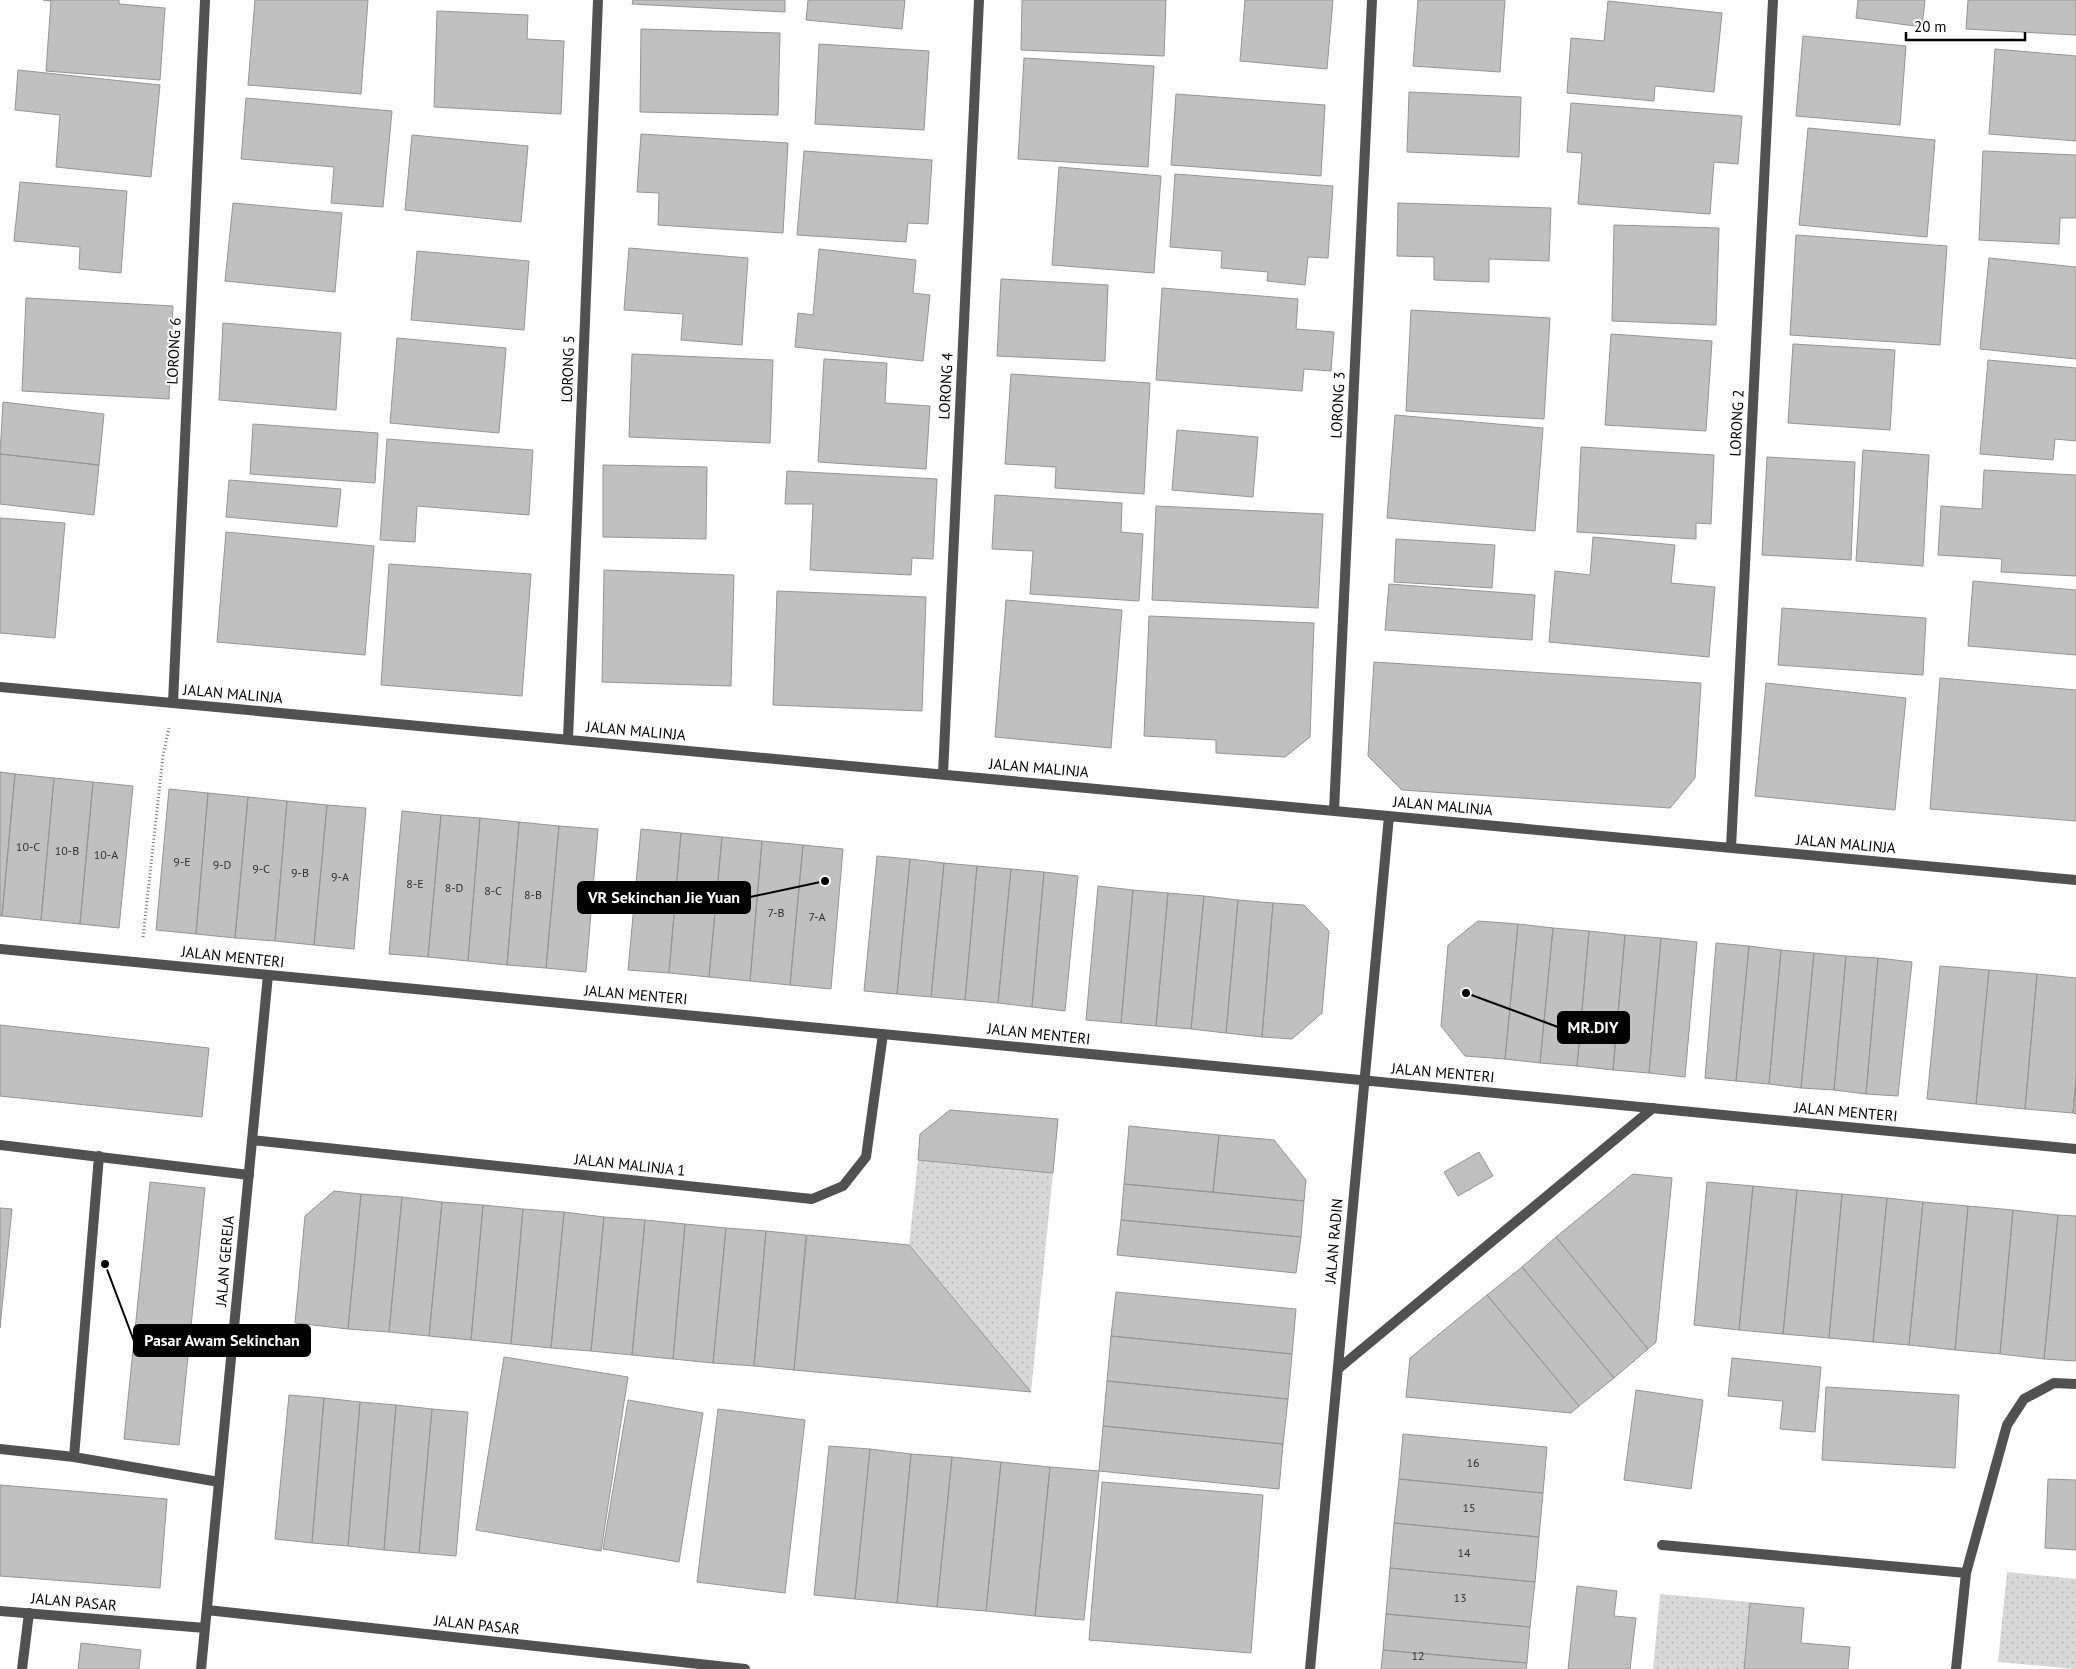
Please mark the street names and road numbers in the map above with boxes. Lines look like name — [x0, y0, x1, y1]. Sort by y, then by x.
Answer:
street label: LORONG 6 — [162, 317, 185, 385]
street label: LORONG 5 — [557, 335, 578, 403]
street label: LORONG 4 — [934, 352, 957, 420]
street label: LORONG 3 — [1326, 371, 1349, 439]
street label: LORONG 2 — [1725, 389, 1748, 457]
street label: JALAN MALINJA — [181, 680, 284, 707]
street label: JALAN MALINJA — [584, 717, 687, 744]
street label: JALAN MALINJA — [987, 754, 1090, 781]
street label: JALAN MALINJA — [1391, 792, 1494, 819]
street label: JALAN MALINJA — [1794, 830, 1897, 857]
street label: JALAN MENTERI — [180, 942, 286, 971]
street label: JALAN MENTERI — [583, 980, 688, 1008]
street label: JALAN MENTERI — [986, 1019, 1092, 1048]
street label: JALAN MENTERI — [1390, 1058, 1495, 1086]
street label: JALAN MENTERI — [1793, 1097, 1898, 1125]
street label: JALAN MALINJA 1 — [573, 1149, 686, 1180]
street label: JALAN RADIN — [1320, 1198, 1347, 1285]
street label: JALAN GEREJA — [211, 1214, 238, 1308]
street label: JALAN PASAR — [30, 1588, 118, 1615]
street label: JALAN PASAR — [432, 1610, 521, 1638]

